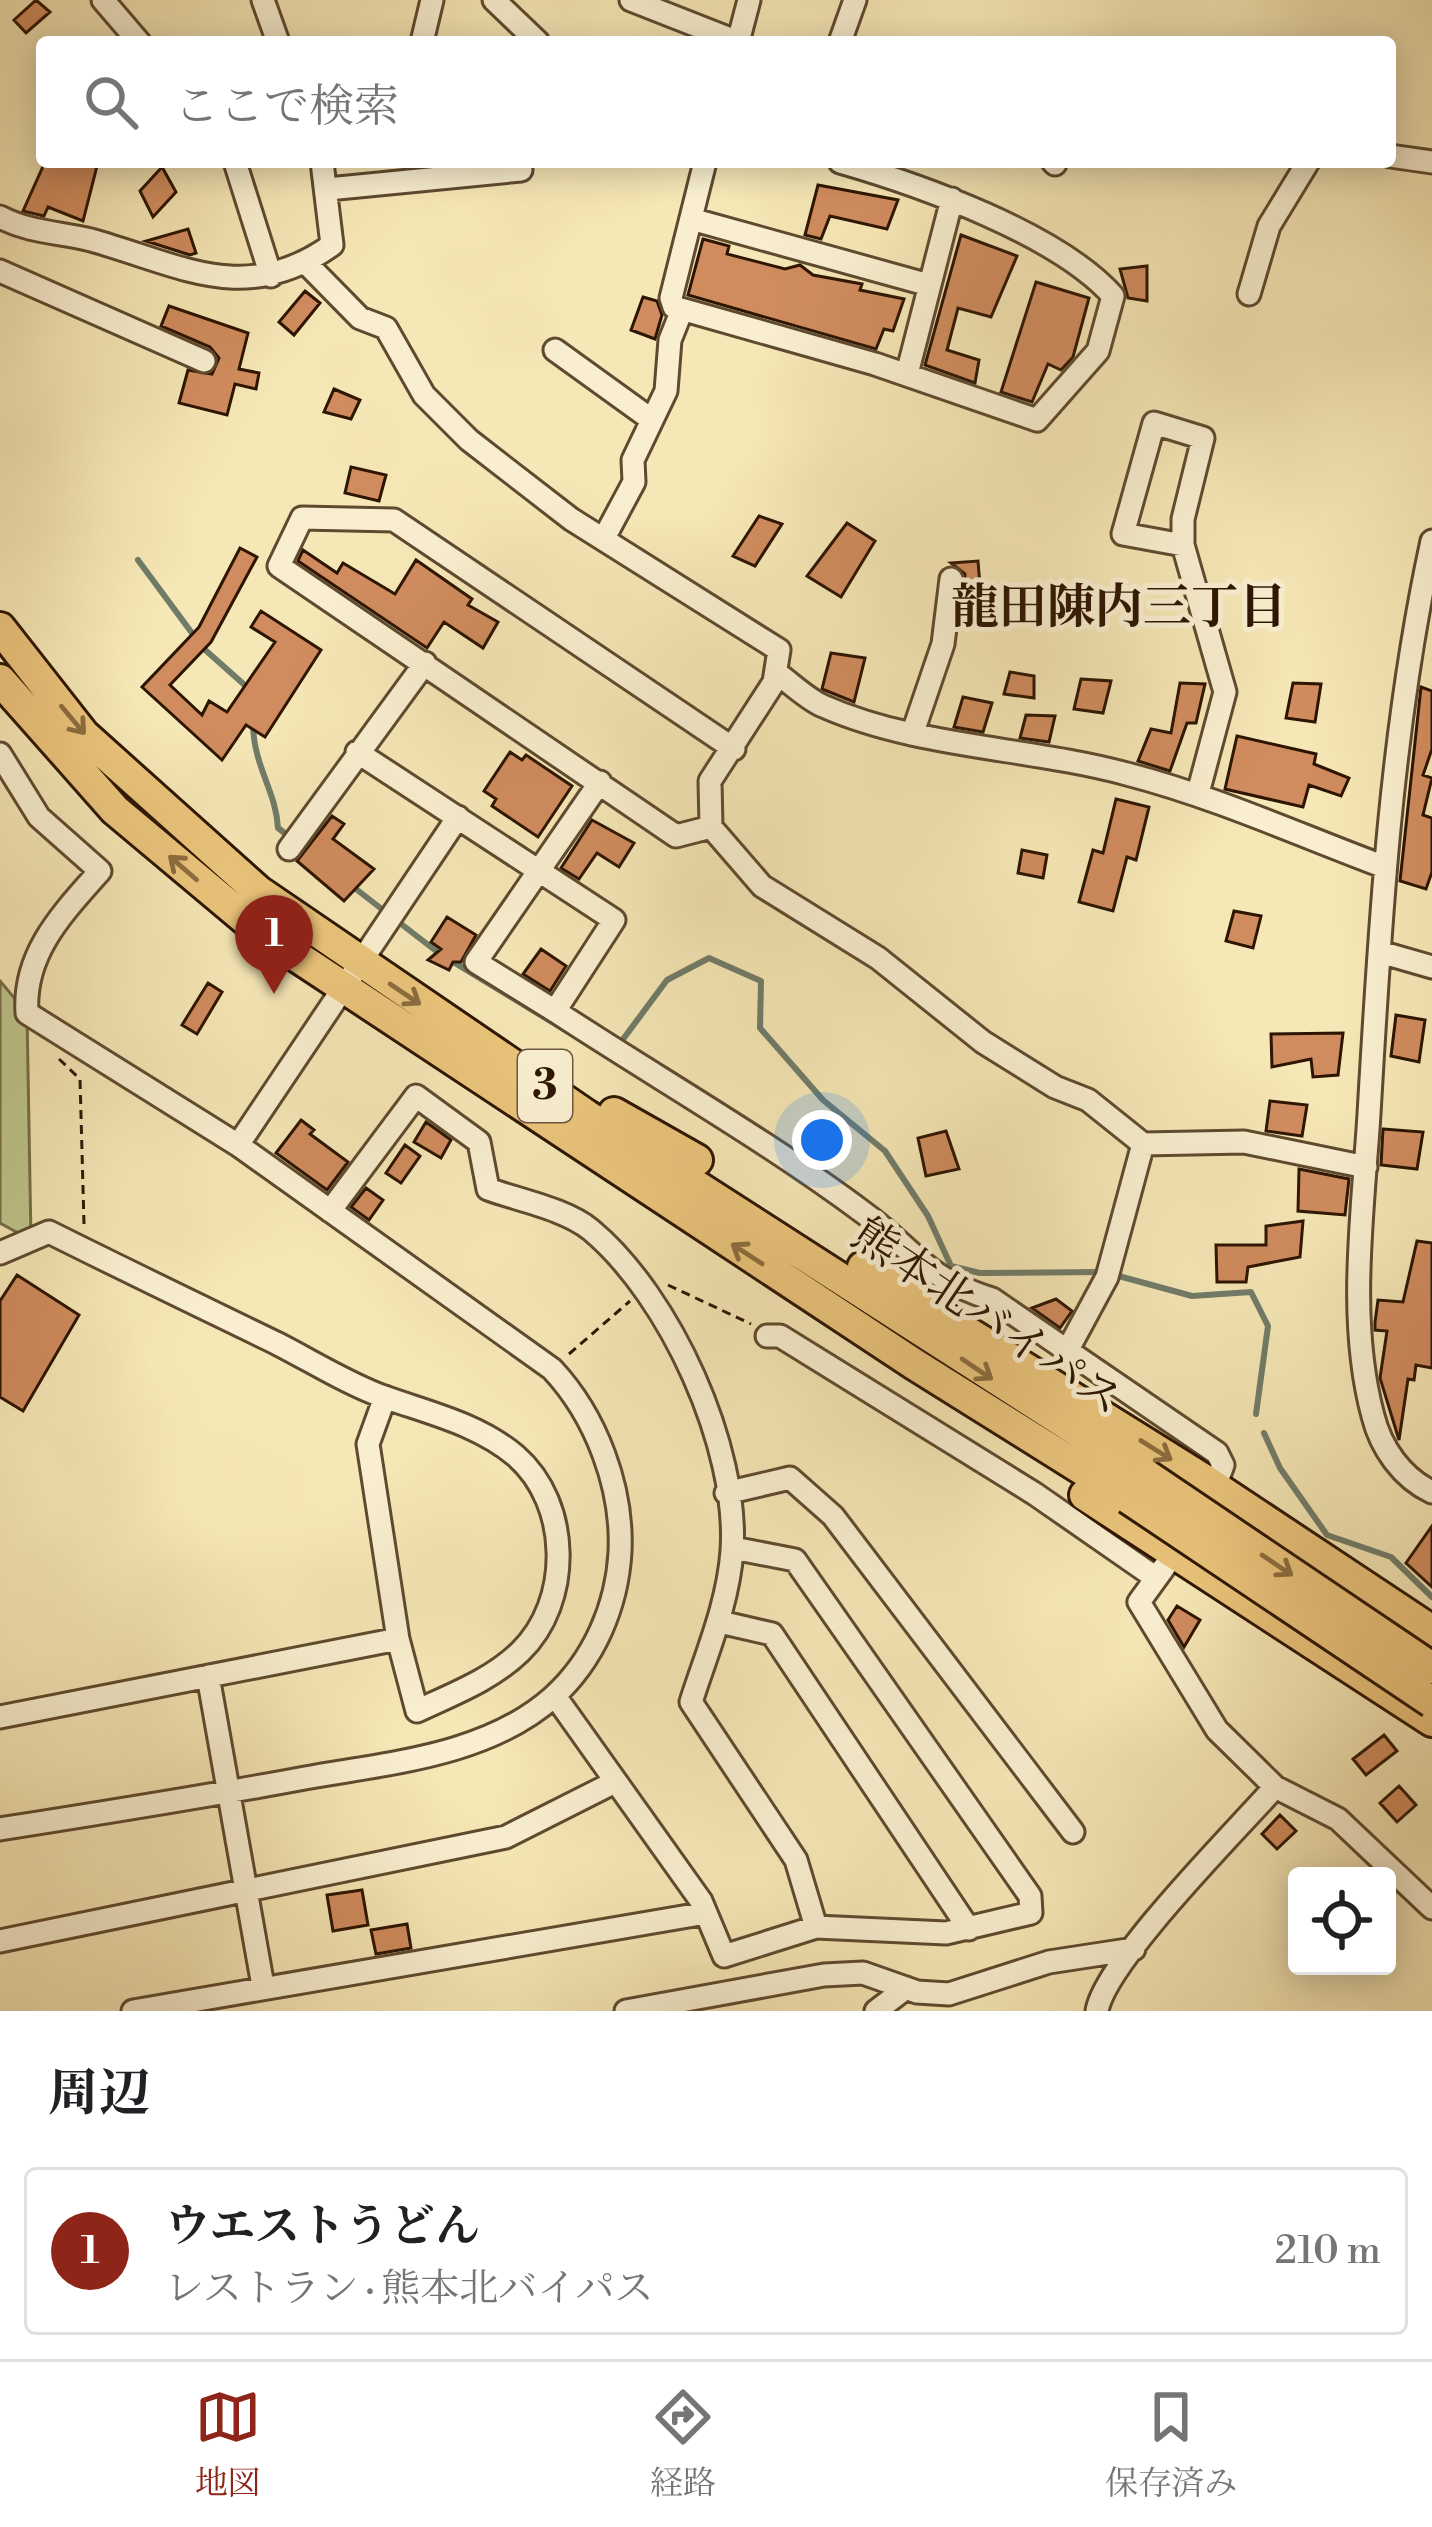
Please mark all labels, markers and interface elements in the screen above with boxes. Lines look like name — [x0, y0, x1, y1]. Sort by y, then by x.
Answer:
search box — [36, 36, 1396, 168]
icon: search — [78, 69, 144, 135]
text: ここで検索 — [174, 79, 399, 136]
district label: 龍田陳内三丁目 — [951, 579, 1287, 639]
one-way arrow — [58, 704, 86, 735]
one-way arrow — [168, 855, 199, 883]
pin: 1 — [235, 895, 313, 994]
one-way arrow — [388, 981, 422, 1006]
road number: 3 — [518, 1050, 572, 1122]
your location — [792, 1110, 852, 1170]
street label: 熊本北バイパス — [841, 1207, 1133, 1429]
one-way arrow — [730, 1242, 764, 1267]
one-way arrow — [960, 1356, 993, 1381]
one-way arrow — [1138, 1438, 1172, 1462]
one-way arrow — [1260, 1552, 1294, 1577]
map controls — [1288, 1867, 1396, 1975]
button: locate — [1288, 1867, 1396, 1975]
text: 周辺 — [48, 2063, 150, 2127]
text: ウエストうどん — [165, 2199, 480, 2256]
text: 1 — [81, 2227, 99, 2276]
text: 210 m — [1275, 2227, 1381, 2276]
text: レストラン · 熊本北バイパス — [165, 2265, 654, 2314]
tab: 地図 — [195, 2384, 261, 2505]
tab: 経路 — [650, 2384, 716, 2505]
tab: 保存済み — [1105, 2384, 1237, 2505]

